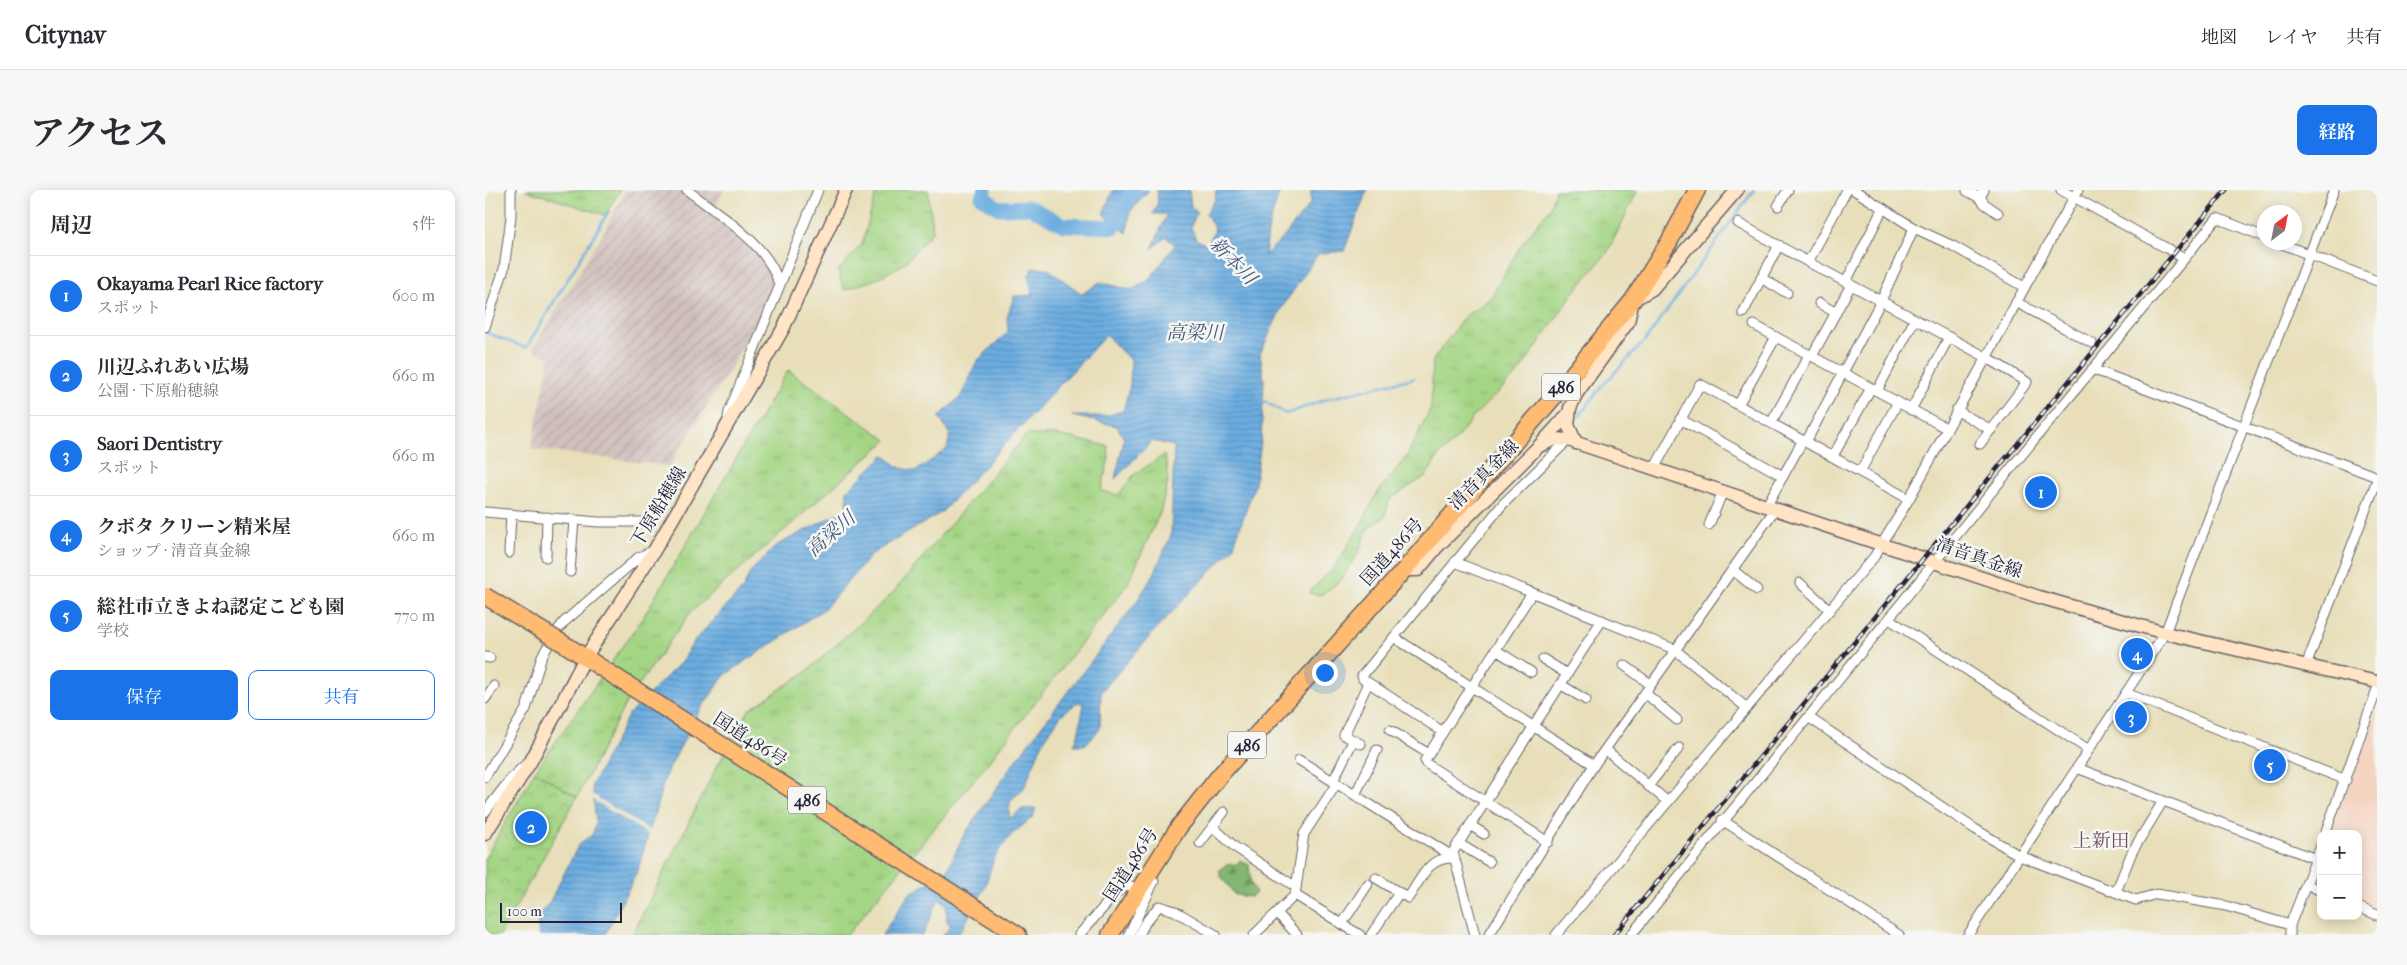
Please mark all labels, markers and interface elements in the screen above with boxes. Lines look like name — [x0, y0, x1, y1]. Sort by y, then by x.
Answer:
text: Citynav — [25, 21, 106, 49]
text: 地図 — [2201, 27, 2237, 48]
text: レイヤ — [2265, 27, 2318, 48]
text: 共有 — [2346, 27, 2382, 48]
button: 経路 — [2297, 105, 2377, 155]
text: アクセス — [30, 113, 169, 154]
north arrow — [2257, 205, 2302, 250]
text: 周辺 — [50, 213, 92, 237]
text: 5件 — [412, 214, 435, 233]
water label: 新本川 — [1205, 233, 1262, 291]
text: Okayama Pearl Rice factory — [97, 273, 323, 295]
text: 1 — [63, 286, 69, 305]
text: 600 m — [392, 286, 435, 305]
text: スポット — [97, 298, 161, 317]
water label: 高梁川 — [1166, 322, 1225, 344]
text: 川辺ふれあい広場 — [97, 356, 249, 378]
text: 2 — [62, 366, 70, 385]
text: 660 m — [392, 366, 435, 385]
road number: 486 — [1542, 373, 1580, 400]
text: 公園 · 下原船穂線 — [97, 381, 219, 400]
text: Saori Dentistry — [97, 433, 222, 455]
street label: 清音真金線 — [1445, 436, 1523, 514]
text: 3 — [63, 446, 69, 465]
text: 660 m — [392, 446, 435, 465]
text: スポット — [97, 458, 161, 477]
street label: 下原船穂線 — [627, 463, 691, 551]
pin: 1 — [2025, 473, 2057, 511]
water label: 高梁川 — [802, 506, 861, 561]
street label: 国道486号 — [1356, 514, 1428, 590]
text: クボタ クリーン精米屋 — [97, 516, 291, 538]
text: 4 — [61, 526, 71, 545]
text: 660 m — [392, 526, 435, 545]
street label: 清音真金線 — [1933, 533, 2025, 583]
text: ショップ · 清音真金線 — [97, 541, 251, 560]
text: 総社市立きよね認定こども園 — [97, 596, 344, 618]
text: 5 — [63, 606, 69, 625]
text: 770 m — [394, 606, 435, 625]
text: 学校 — [97, 621, 129, 640]
pin: 4 — [2121, 635, 2153, 673]
your location — [1312, 660, 1338, 686]
button: 保存 — [50, 670, 238, 720]
button: 共有 — [248, 670, 435, 720]
pin: 3 — [2115, 698, 2147, 736]
street label: 国道486号 — [709, 708, 791, 772]
road number: 486 — [1228, 732, 1266, 758]
pin: 5 — [2254, 746, 2286, 784]
road number: 486 — [788, 786, 826, 814]
pin: 2 — [515, 808, 547, 846]
street label: 国道486号 — [1099, 824, 1163, 906]
district label: 上新田 — [2072, 830, 2130, 852]
map controls — [2317, 830, 2362, 920]
button: + — [2317, 830, 2362, 875]
button: − — [2317, 875, 2362, 920]
scale bar — [500, 900, 623, 923]
text: 100 m — [507, 903, 542, 920]

